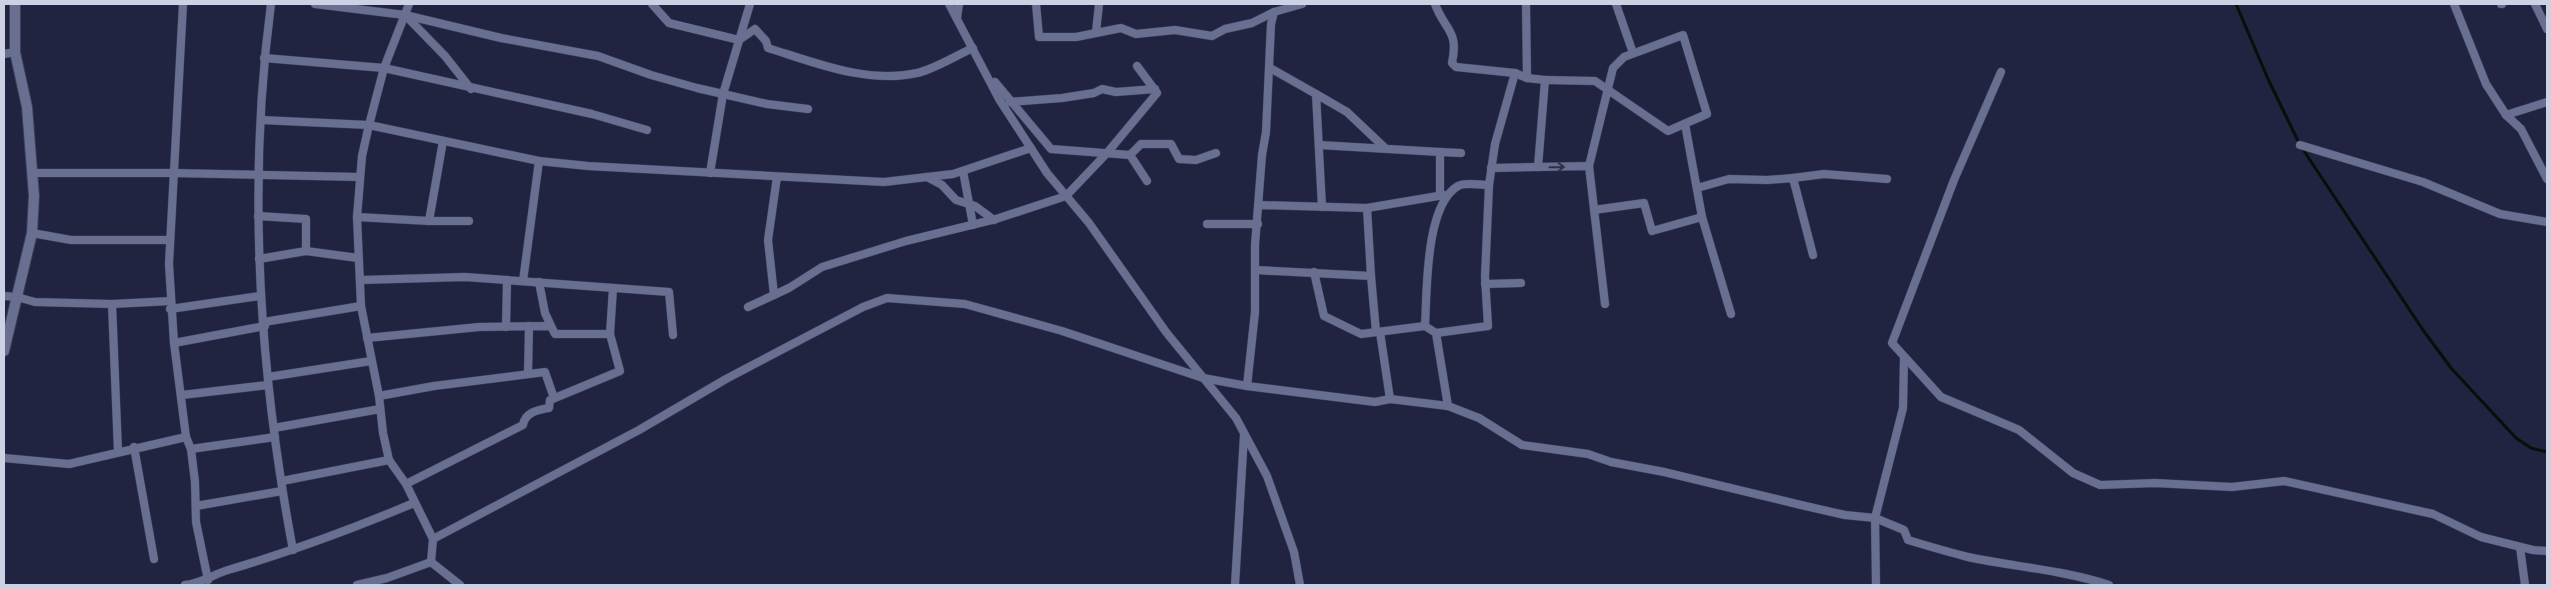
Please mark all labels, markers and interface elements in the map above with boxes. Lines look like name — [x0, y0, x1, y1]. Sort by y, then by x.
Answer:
one-way arrow — [1549, 162, 1565, 171]

